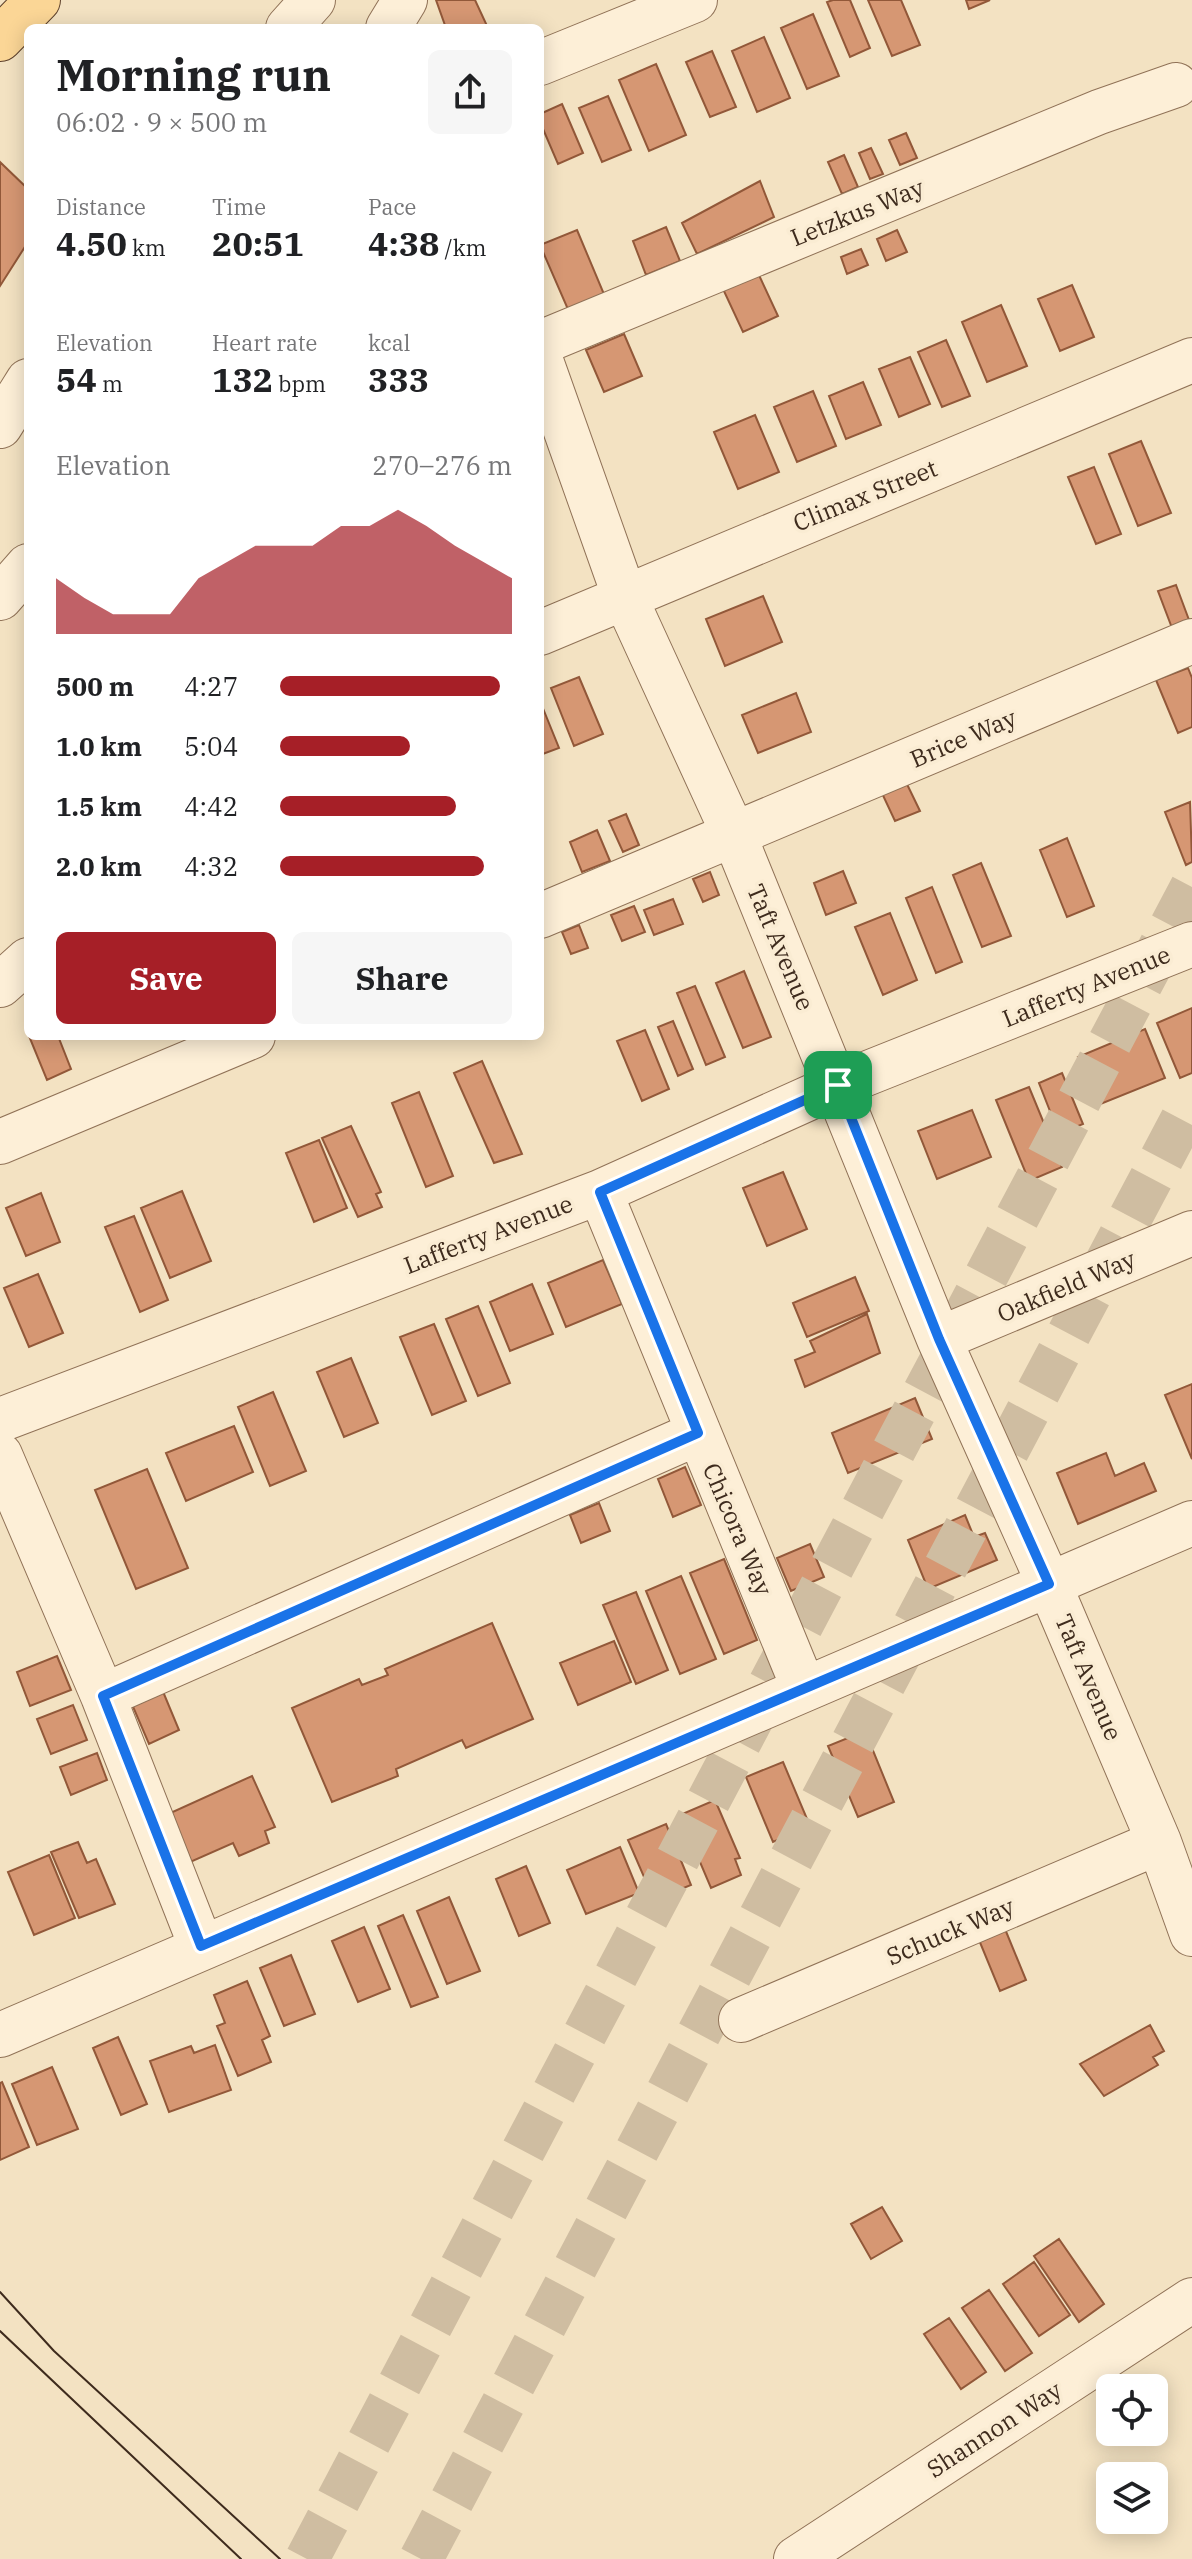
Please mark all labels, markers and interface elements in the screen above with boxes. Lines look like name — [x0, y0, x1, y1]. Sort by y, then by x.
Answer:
text: Morning run — [56, 46, 331, 103]
button: share — [428, 50, 512, 134]
text: 06:02 · 9 × 500 m — [56, 105, 267, 139]
street label: Letzkus Way — [786, 171, 929, 253]
text: Distance — [56, 192, 146, 221]
text: Time — [212, 192, 266, 221]
text: Pace — [368, 192, 416, 221]
text: 4.50 — [56, 221, 127, 265]
text: 20:51 — [212, 221, 304, 265]
text: 4:38 — [368, 221, 440, 265]
text: km — [127, 233, 166, 262]
text: /km — [440, 233, 487, 262]
text: Elevation — [56, 328, 153, 357]
text: Heart rate — [212, 328, 317, 357]
text: kcal — [368, 328, 410, 357]
text: 54 — [56, 357, 97, 401]
text: 132 — [212, 357, 273, 401]
text: 333 — [368, 357, 429, 401]
text: m — [97, 369, 123, 398]
text: bpm — [273, 369, 326, 398]
text: Elevation — [56, 448, 171, 482]
text: 270–276 m — [372, 448, 512, 482]
street label: Climax Street — [788, 452, 942, 538]
text: 500 m — [56, 669, 134, 703]
text: 4:27 — [184, 669, 238, 703]
street label: Brice Way — [905, 701, 1021, 775]
text: 1.0 km — [56, 729, 142, 763]
text: 5:04 — [184, 729, 238, 763]
text: 1.5 km — [56, 789, 142, 823]
text: 4:42 — [184, 789, 238, 823]
text: 2.0 km — [56, 849, 142, 883]
text: 4:32 — [184, 849, 238, 883]
street label: Taft Avenue — [740, 879, 822, 1015]
button: Save — [56, 932, 276, 1024]
button: Share — [292, 932, 512, 1024]
street label: Lafferty Avenue — [997, 938, 1175, 1034]
pin — [804, 1051, 872, 1119]
icon: arrive — [816, 1063, 860, 1107]
street label: Lafferty Avenue — [399, 1187, 577, 1281]
street label: Oakfield Way — [992, 1242, 1140, 1329]
street label: Chicora Way — [696, 1458, 780, 1600]
street label: Taft Avenue — [1048, 1609, 1130, 1745]
street label: Schuck Way — [881, 1890, 1019, 1972]
street label: Shannon Way — [920, 2373, 1068, 2485]
map controls — [1096, 2374, 1168, 2534]
button: locate — [1096, 2374, 1168, 2446]
button: layers — [1096, 2462, 1168, 2534]

